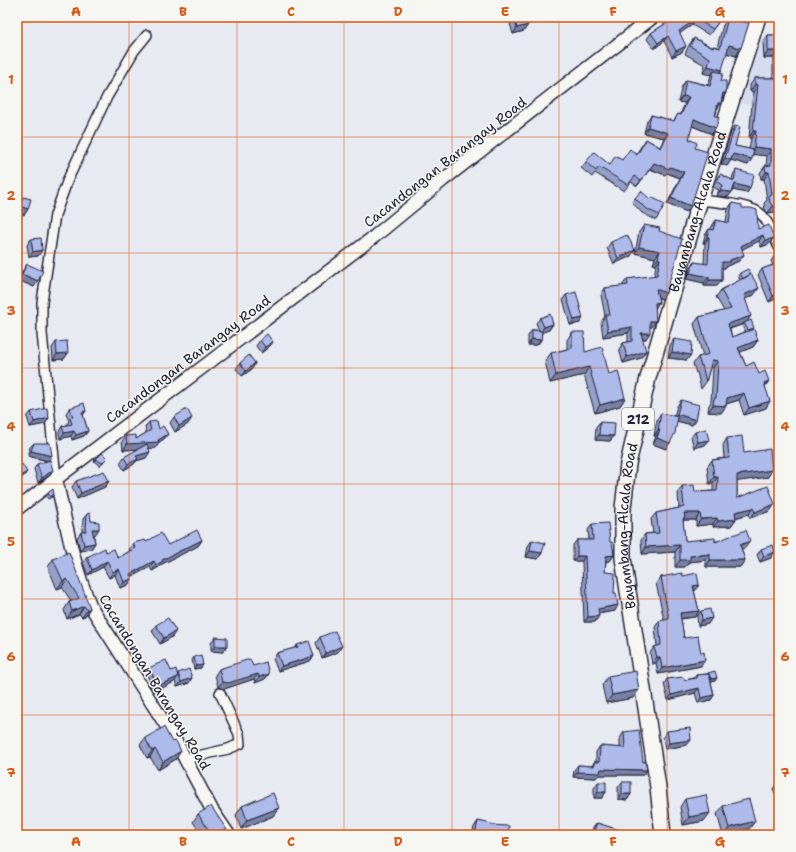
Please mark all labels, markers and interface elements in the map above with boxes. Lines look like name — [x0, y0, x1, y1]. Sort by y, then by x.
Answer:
text: A — [71, 3, 81, 20]
text: B — [179, 3, 187, 20]
text: C — [287, 3, 295, 20]
text: D — [393, 3, 403, 20]
text: E — [501, 3, 510, 20]
text: F — [609, 3, 617, 20]
text: G — [715, 3, 726, 20]
text: 1 — [8, 71, 14, 88]
text: 1 — [782, 71, 788, 88]
street label: Cacandongan Barangay Road — [360, 93, 530, 231]
street label: Bayambang-Alcala Road — [665, 129, 730, 294]
text: 2 — [6, 187, 16, 204]
text: 2 — [780, 187, 790, 204]
street label: Cacandongan Barangay Road — [102, 291, 274, 427]
text: 3 — [6, 302, 16, 319]
text: 3 — [780, 302, 790, 319]
road number: 212 — [622, 408, 654, 430]
text: 4 — [6, 418, 16, 435]
text: 4 — [780, 418, 790, 435]
street label: Bayambang-Alcala Road — [614, 441, 642, 610]
text: 5 — [7, 533, 15, 550]
text: 5 — [781, 533, 789, 550]
street label: Cacandongan Barangay Road — [95, 591, 215, 773]
text: 6 — [6, 648, 16, 665]
text: 6 — [780, 648, 790, 665]
text: 7 — [6, 764, 16, 781]
text: 7 — [780, 764, 790, 781]
text: A — [71, 833, 81, 850]
text: B — [179, 833, 187, 850]
text: C — [287, 833, 295, 850]
text: D — [393, 833, 403, 850]
text: E — [501, 833, 510, 850]
text: F — [609, 833, 617, 850]
text: G — [715, 833, 726, 850]

